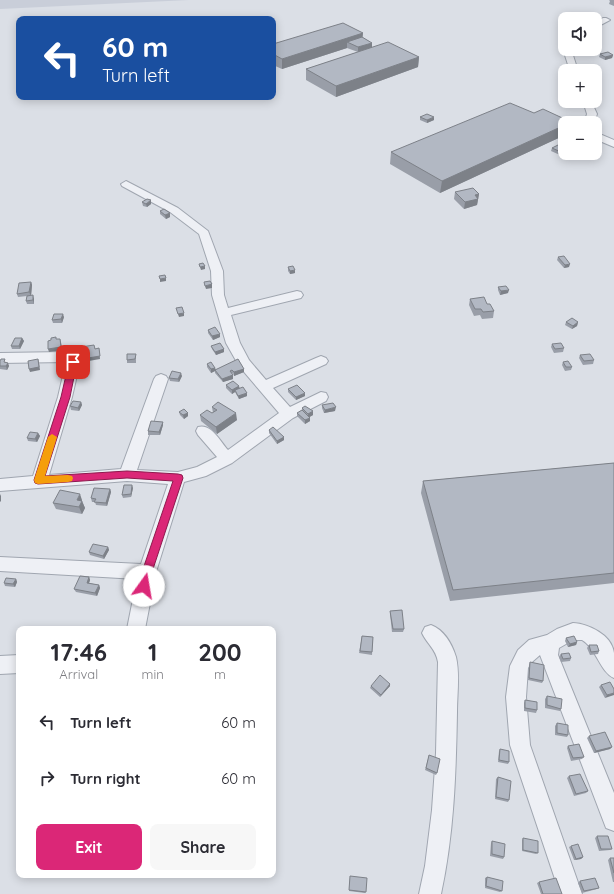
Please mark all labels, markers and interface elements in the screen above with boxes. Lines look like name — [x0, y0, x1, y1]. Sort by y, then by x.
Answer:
map controls — [558, 12, 602, 160]
button: sound — [558, 12, 602, 56]
text: 60 m — [102, 29, 168, 64]
icon: left — [36, 32, 88, 84]
text: Turn left — [102, 64, 170, 87]
button: + — [558, 64, 602, 108]
button: − — [558, 116, 602, 160]
pin — [56, 345, 90, 379]
icon: arrive — [62, 351, 84, 373]
position arrow — [123, 565, 165, 607]
text: 17:46 — [51, 637, 107, 667]
text: 1 — [148, 637, 157, 667]
text: 200 — [198, 637, 241, 667]
text: Arrival — [59, 666, 98, 682]
text: min — [142, 666, 164, 682]
text: m — [214, 666, 226, 682]
icon: left — [36, 711, 58, 733]
text: Turn left — [70, 713, 132, 732]
text: 60 m — [221, 713, 256, 732]
icon: right — [36, 767, 58, 789]
text: Turn right — [70, 769, 141, 788]
text: 60 m — [221, 769, 256, 788]
button: Exit — [36, 824, 142, 870]
button: Share — [150, 824, 256, 870]

